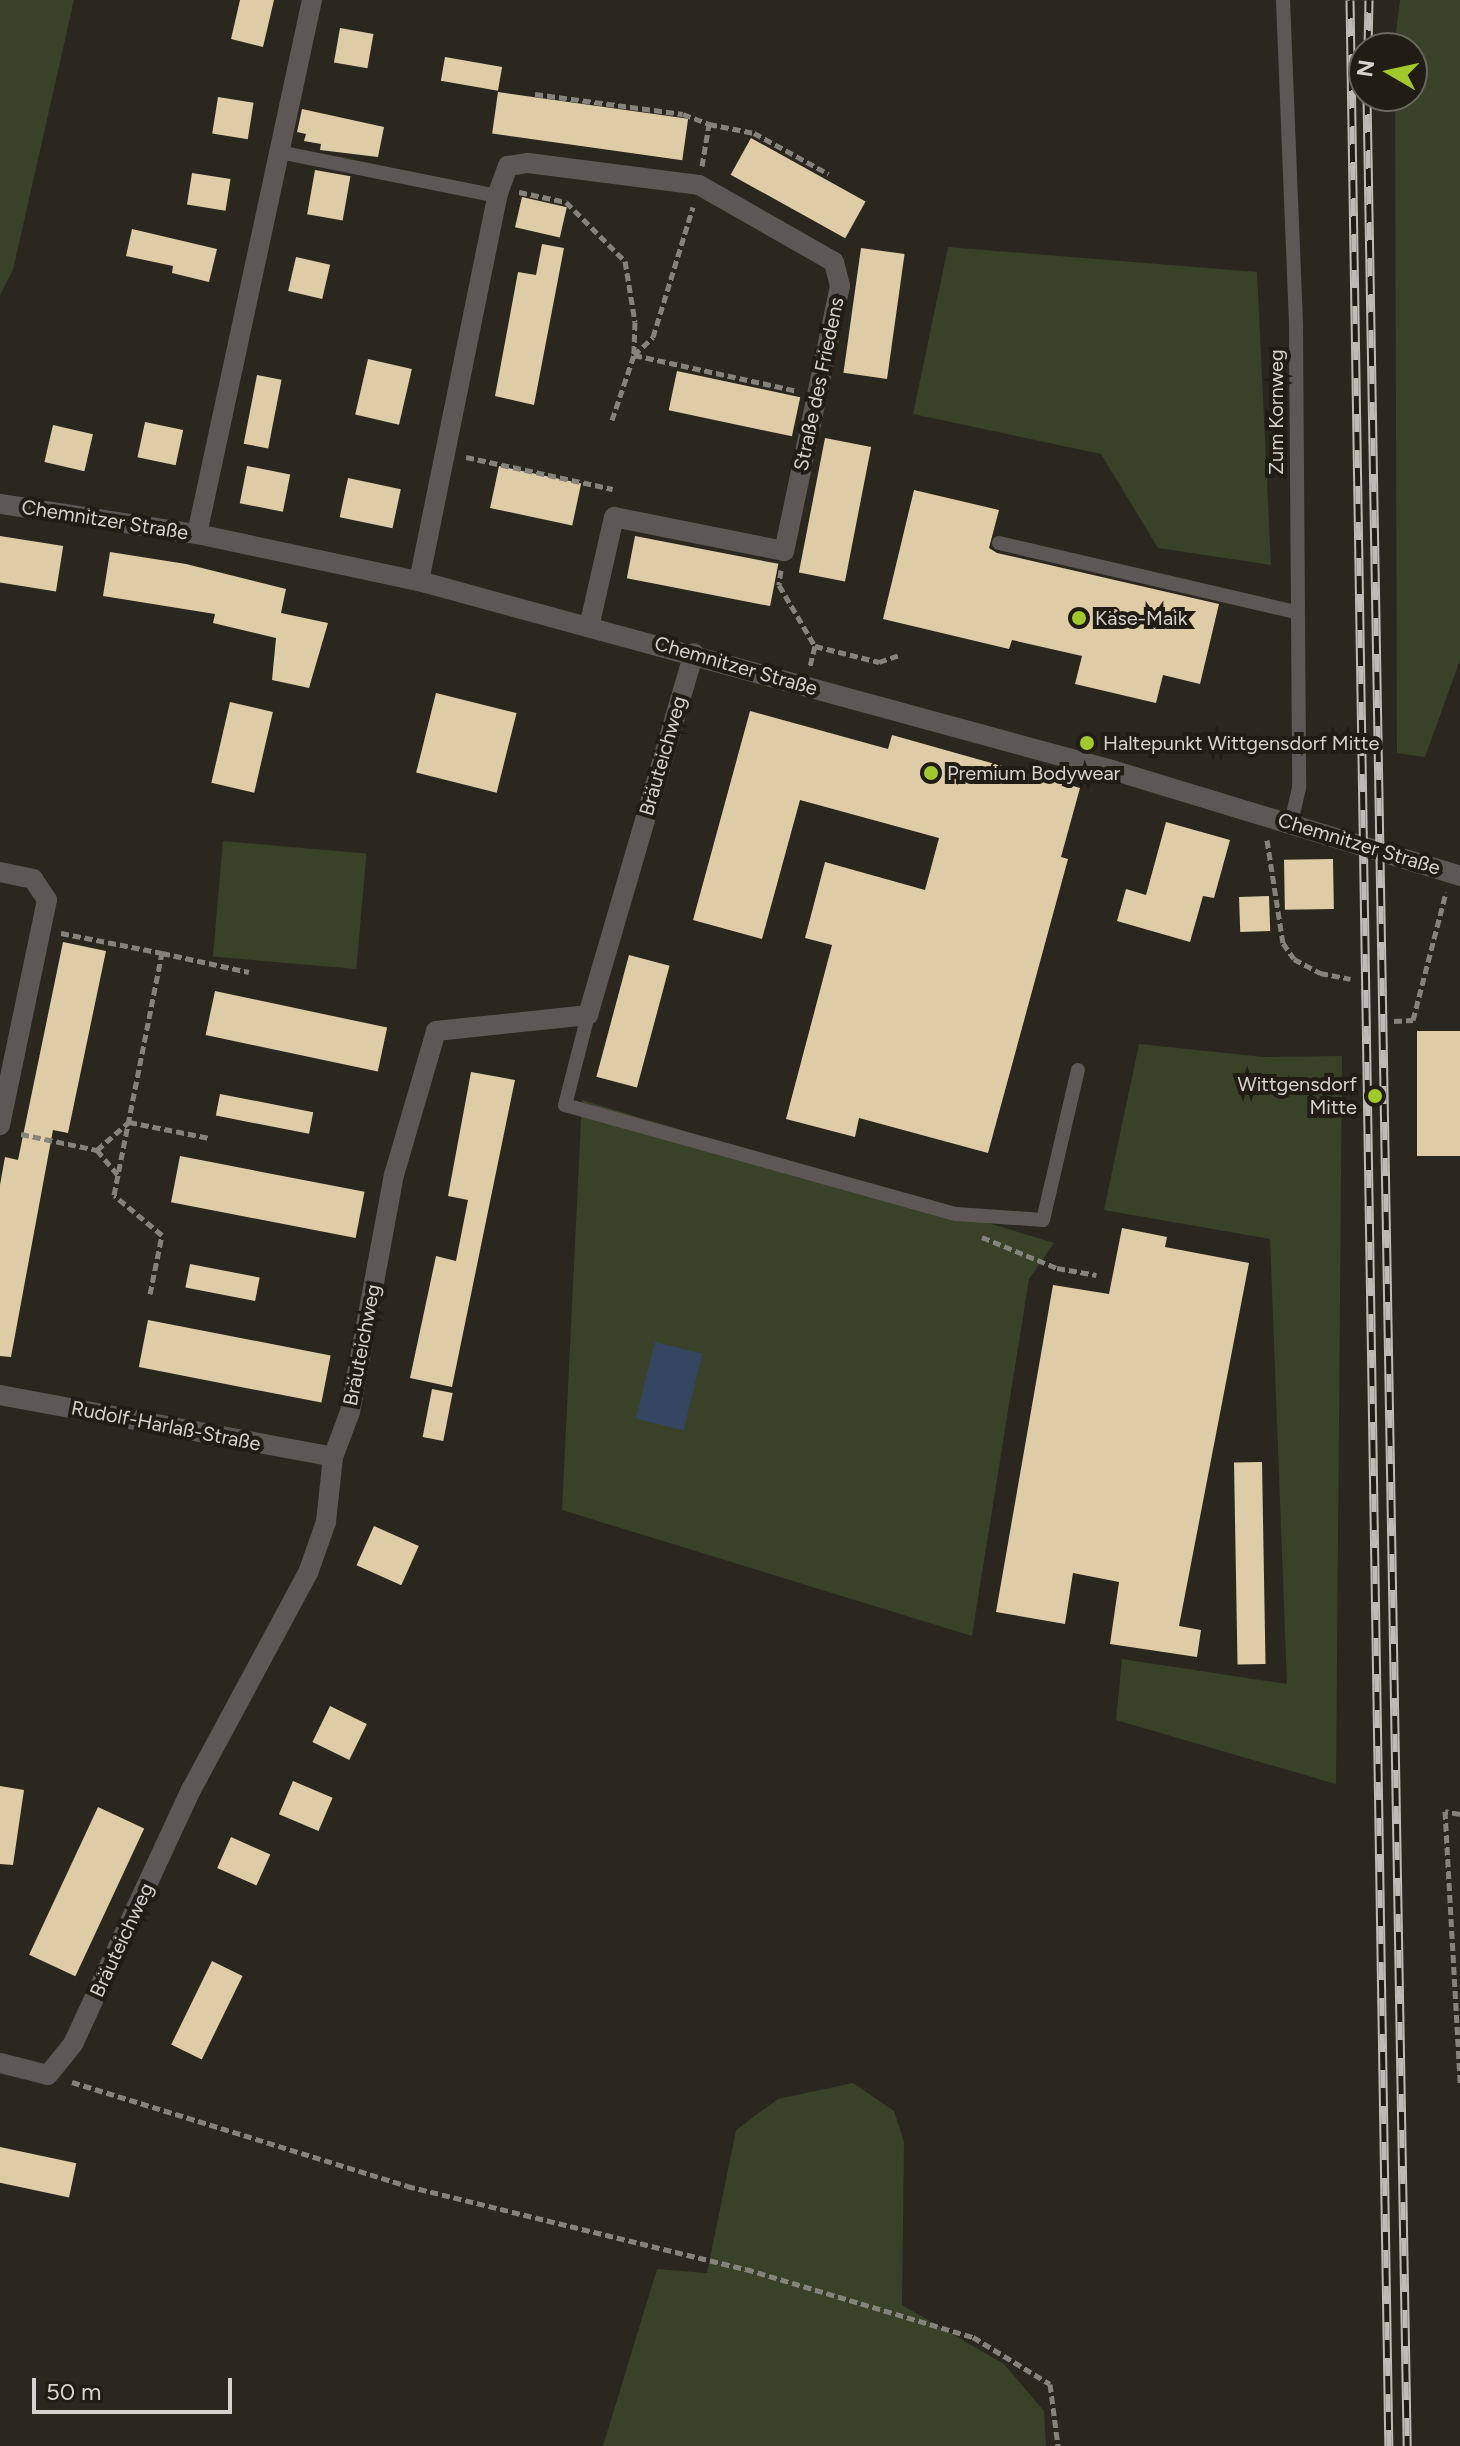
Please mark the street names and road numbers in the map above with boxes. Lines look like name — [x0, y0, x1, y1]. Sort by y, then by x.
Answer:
street label: Straße des Friedens — [789, 295, 849, 473]
street label: Zum Kornweg — [1264, 349, 1288, 475]
street label: Chemnitzer Straße — [20, 495, 190, 545]
street label: Chemnitzer Straße — [652, 631, 820, 701]
street label: Bräuteichweg — [634, 693, 692, 819]
street label: Chemnitzer Straße — [1275, 808, 1443, 880]
street label: Bräuteichweg — [338, 1282, 386, 1408]
street label: Rudolf-Harlaß-Straße — [69, 1396, 263, 1456]
street label: Bräuteichweg — [85, 1879, 159, 2001]

